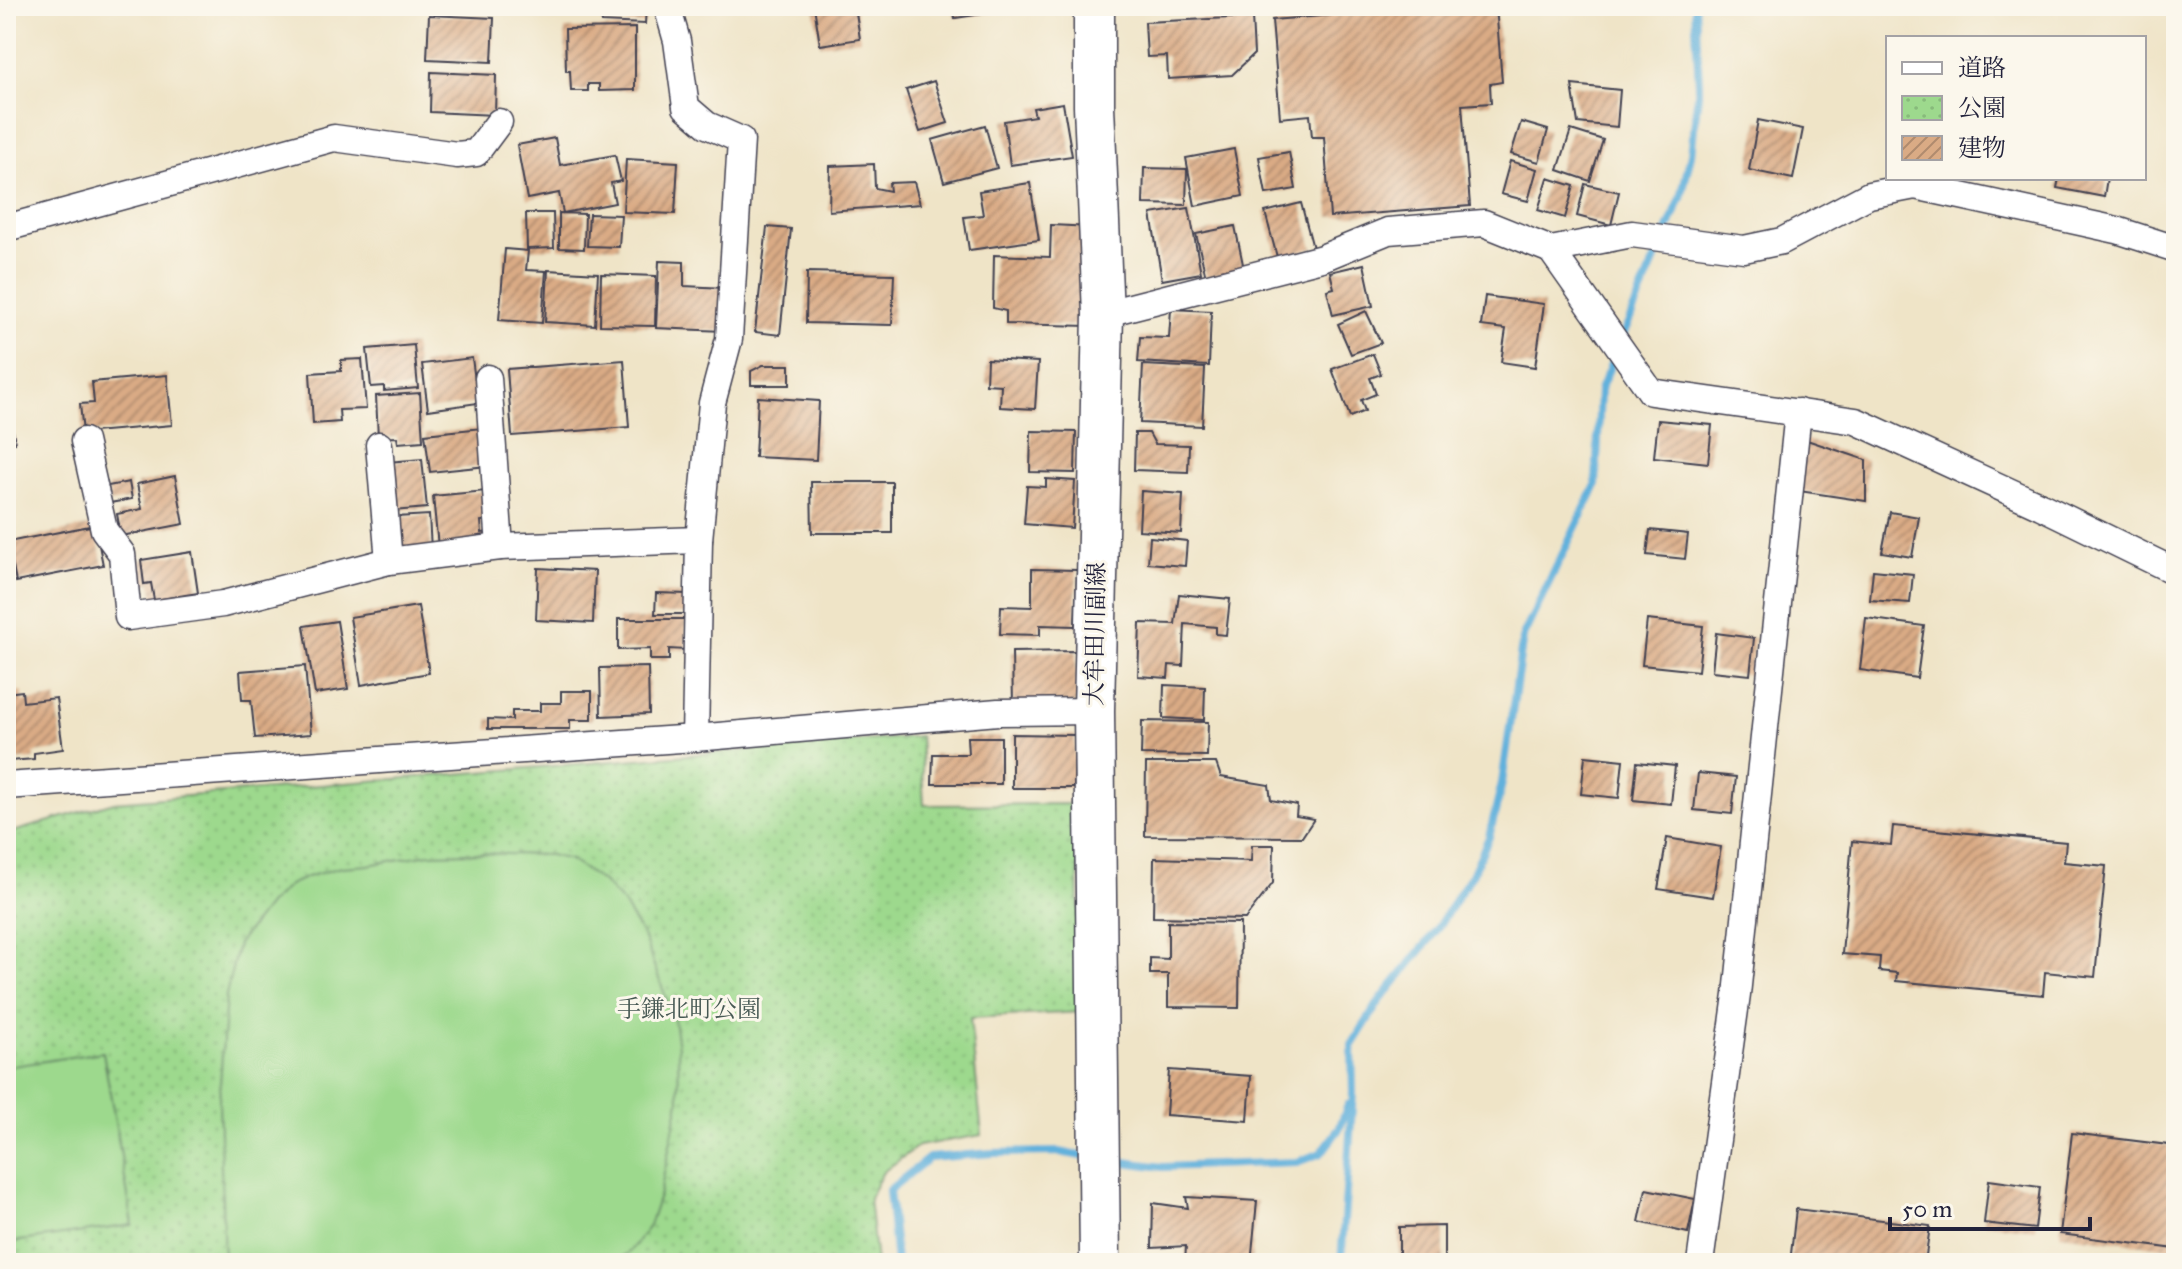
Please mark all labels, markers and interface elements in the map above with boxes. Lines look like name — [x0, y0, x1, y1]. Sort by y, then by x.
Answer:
legend — [1886, 36, 2146, 180]
text: 道路 — [1958, 53, 2006, 83]
text: 公園 — [1958, 93, 2006, 123]
text: 建物 — [1958, 133, 2006, 163]
street label: 大牟田川副線 — [1079, 562, 1111, 706]
park label: 手鎌北町公園 — [617, 994, 761, 1024]
scale bar — [1890, 1181, 2090, 1231]
text: 50 m — [1902, 1194, 1952, 1224]

